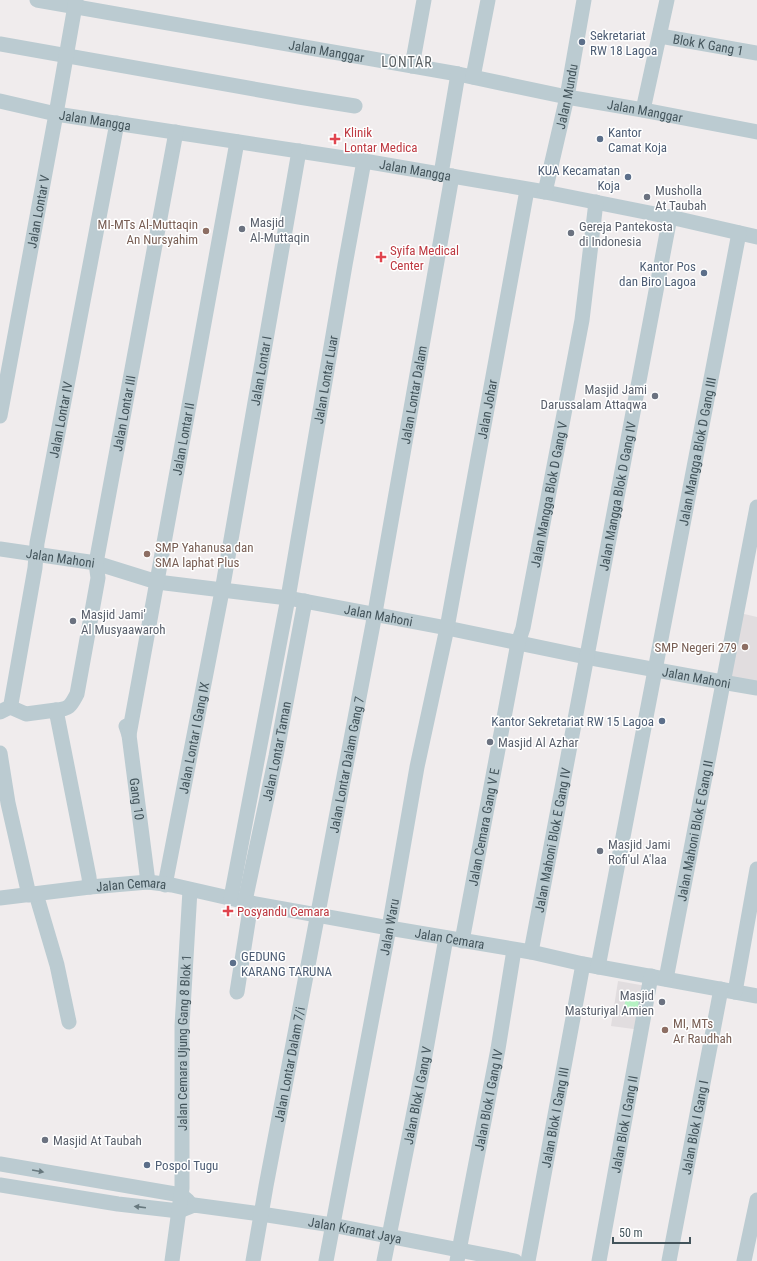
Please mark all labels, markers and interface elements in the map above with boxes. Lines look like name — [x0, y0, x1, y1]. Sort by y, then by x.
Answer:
place label: Sekretariat RW 18 Lagoa — [590, 28, 657, 58]
street label: Blok K Gang 1 — [672, 31, 745, 59]
street label: Jalan Manggar — [288, 37, 365, 65]
marker: Sekretariat RW 18 Lagoa — [577, 37, 587, 47]
district label: LONTAR — [381, 54, 433, 70]
street label: Jalan Mundu — [553, 63, 581, 131]
street label: Jalan Manggar — [606, 97, 684, 125]
street label: Jalan Mangga — [58, 108, 132, 133]
place label: Klinik Lontar Medica — [344, 125, 418, 155]
place label: Kantor Camat Koja — [608, 125, 667, 155]
marker: Klinik Lontar Medica — [329, 133, 341, 145]
marker: Kantor Camat Koja — [595, 134, 605, 144]
street label: Jalan Mangga — [378, 157, 452, 184]
place label: KUA Kecamatan Koja — [538, 163, 620, 193]
marker: KUA Kecamatan Koja — [623, 172, 633, 182]
street label: Jalan Lontar V — [24, 173, 53, 250]
place label: Musholla At Taubah — [655, 183, 706, 213]
marker: Musholla At Taubah — [642, 192, 652, 202]
place label: Masjid Al-Muttaqin — [250, 215, 310, 245]
place label: MI-MTs Al-Muttaqin An Nursyahim — [98, 217, 198, 247]
place label: Gereja Pantekosta di Indonesia — [579, 219, 673, 249]
marker: Masjid Al-Muttaqin — [237, 224, 247, 234]
marker: MI-MTs Al-Muttaqin An Nursyahim — [201, 226, 211, 236]
marker: Gereja Pantekosta di Indonesia — [566, 228, 576, 238]
place label: Syifa Medical Center — [390, 243, 459, 273]
marker: Syifa Medical Center — [375, 251, 387, 263]
place label: Kantor Pos dan Biro Lagoa — [619, 259, 696, 289]
marker: Kantor Pos dan Biro Lagoa — [699, 268, 709, 278]
street label: Jalan Lontar Luar — [311, 334, 341, 425]
street label: Jalan Lontar I — [248, 335, 274, 407]
street label: Jalan Lontar Dalam — [398, 344, 430, 445]
street label: Jalan Lontar III — [110, 374, 139, 452]
street label: Jalan Mangga Blok D Gang III — [676, 376, 719, 527]
street label: Jalan Johar — [475, 378, 500, 440]
street label: Jalan Lontar IV — [46, 380, 76, 459]
place label: Masjid Jami Darussalam Attaqwa — [541, 382, 647, 412]
marker: Masjid Jami Darussalam Attaqwa — [650, 391, 660, 401]
street label: Jalan Lontar II — [169, 401, 197, 477]
street label: Jalan Mangga Blok D Gang V — [528, 420, 571, 569]
street label: Jalan Mangga Blok D Gang IV — [596, 420, 639, 572]
place label: SMP Yahanusa dan SMA laphat Plus — [155, 540, 254, 570]
street label: Jalan Mahoni — [25, 546, 96, 571]
marker: SMP Yahanusa dan SMA laphat Plus — [142, 549, 152, 559]
street label: Jalan Mahoni — [343, 602, 414, 629]
place label: Masjid Jami' Al Musyaawaroh — [81, 607, 166, 637]
marker: Masjid Jami' Al Musyaawaroh — [68, 616, 78, 626]
place label: SMP Negeri 279 — [654, 640, 737, 655]
marker: SMP Negeri 279 — [740, 642, 750, 652]
street label: Jalan Mahoni — [661, 664, 732, 691]
street label: Jalan Lontar I Gang IX — [176, 681, 212, 795]
street label: Jalan Lontar Dalam Gang 7 — [326, 695, 367, 834]
street label: Jalan Lontar Taman — [260, 700, 294, 803]
place label: Kantor Sekretariat RW 15 Lagoa — [491, 714, 654, 729]
marker: Kantor Sekretariat RW 15 Lagoa — [657, 716, 667, 726]
place label: Masjid Al Azhar — [498, 735, 579, 750]
marker: Masjid Al Azhar — [485, 737, 495, 747]
street label: Jalan Mahoni Blok E Gang II — [674, 759, 716, 903]
street label: Jalan Mahoni Blok E Gang IV — [532, 766, 574, 914]
street label: Jalan Cemara Gang V E — [465, 767, 502, 887]
street label: Gang 10 — [127, 777, 147, 821]
place label: Masjid Jami Rofi'ul A'laa — [608, 837, 671, 867]
marker: Masjid Jami Rofi'ul A'laa — [595, 846, 605, 856]
street label: Jalan Cemara — [95, 875, 167, 894]
street label: Jalan Waru — [377, 898, 402, 957]
place label: Posyandu Cemara — [237, 904, 330, 919]
marker: Posyandu Cemara — [222, 905, 234, 917]
street label: Jalan Cemara — [414, 926, 486, 952]
place label: GEDUNG KARANG TARUNA — [241, 949, 333, 979]
street label: Jalan Cemara Ujung Gang 8 Blok 1 — [175, 954, 194, 1131]
marker: GEDUNG KARANG TARUNA — [228, 958, 238, 968]
place label: Masjid Masturiyal Amien — [565, 988, 654, 1018]
marker: Masjid Masturiyal Amien — [657, 997, 667, 1007]
street label: Jalan Lontar Dalam 7/i — [271, 1006, 308, 1123]
place label: MI, MTs Ar Raudhah — [673, 1016, 732, 1046]
marker: MI, MTs Ar Raudhah — [660, 1025, 670, 1035]
street label: Jalan Blok I Gang V — [401, 1044, 435, 1146]
street label: Jalan Blok I Gang IV — [471, 1047, 506, 1152]
street label: Jalan Blok I Gang III — [538, 1066, 572, 1169]
street label: Jalan Blok I Gang II — [608, 1074, 641, 1174]
street label: Jalan Blok I Gang I — [679, 1079, 711, 1176]
place label: Masjid At Taubah — [53, 1133, 142, 1148]
marker: Masjid At Taubah — [40, 1135, 50, 1145]
place label: Pospol Tugu — [155, 1158, 218, 1173]
marker: Pospol Tugu — [142, 1160, 152, 1170]
one-way arrow — [32, 1168, 44, 1174]
one-way arrow — [134, 1204, 146, 1210]
street label: Jalan Kramat Jaya — [307, 1214, 403, 1247]
scale bar — [613, 1219, 690, 1245]
text: 50 m — [619, 1226, 643, 1240]

